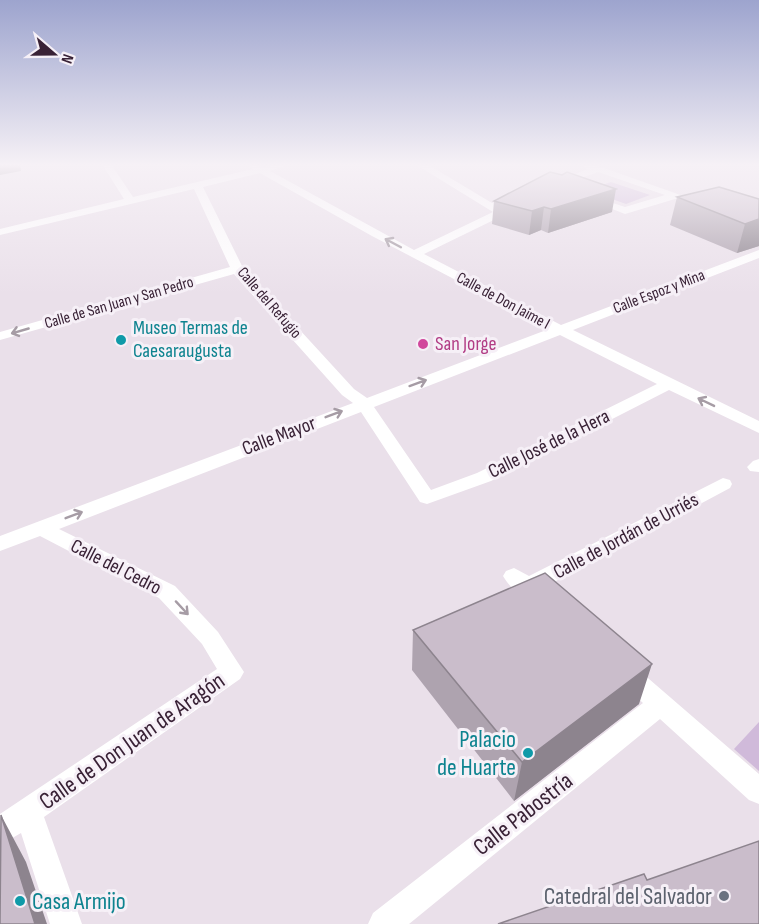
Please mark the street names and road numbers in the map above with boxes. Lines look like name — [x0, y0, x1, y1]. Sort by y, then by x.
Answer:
street label: Calle del Refugio — [233, 264, 305, 342]
street label: Calle Espoz y Mina — [611, 266, 707, 318]
street label: Calle de Don Jaime I — [453, 268, 553, 334]
street label: Calle de San Juan y San Pedro — [42, 273, 196, 333]
street label: Calle José de la Hera — [484, 404, 614, 484]
street label: Calle Mayor — [239, 411, 319, 461]
street label: Calle de Jordán de Urriés — [549, 488, 703, 584]
street label: Calle del Cedro — [67, 534, 165, 600]
street label: Calle de Don Juan de Aragón — [34, 666, 230, 816]
street label: Calle Pabostría — [467, 766, 579, 862]

